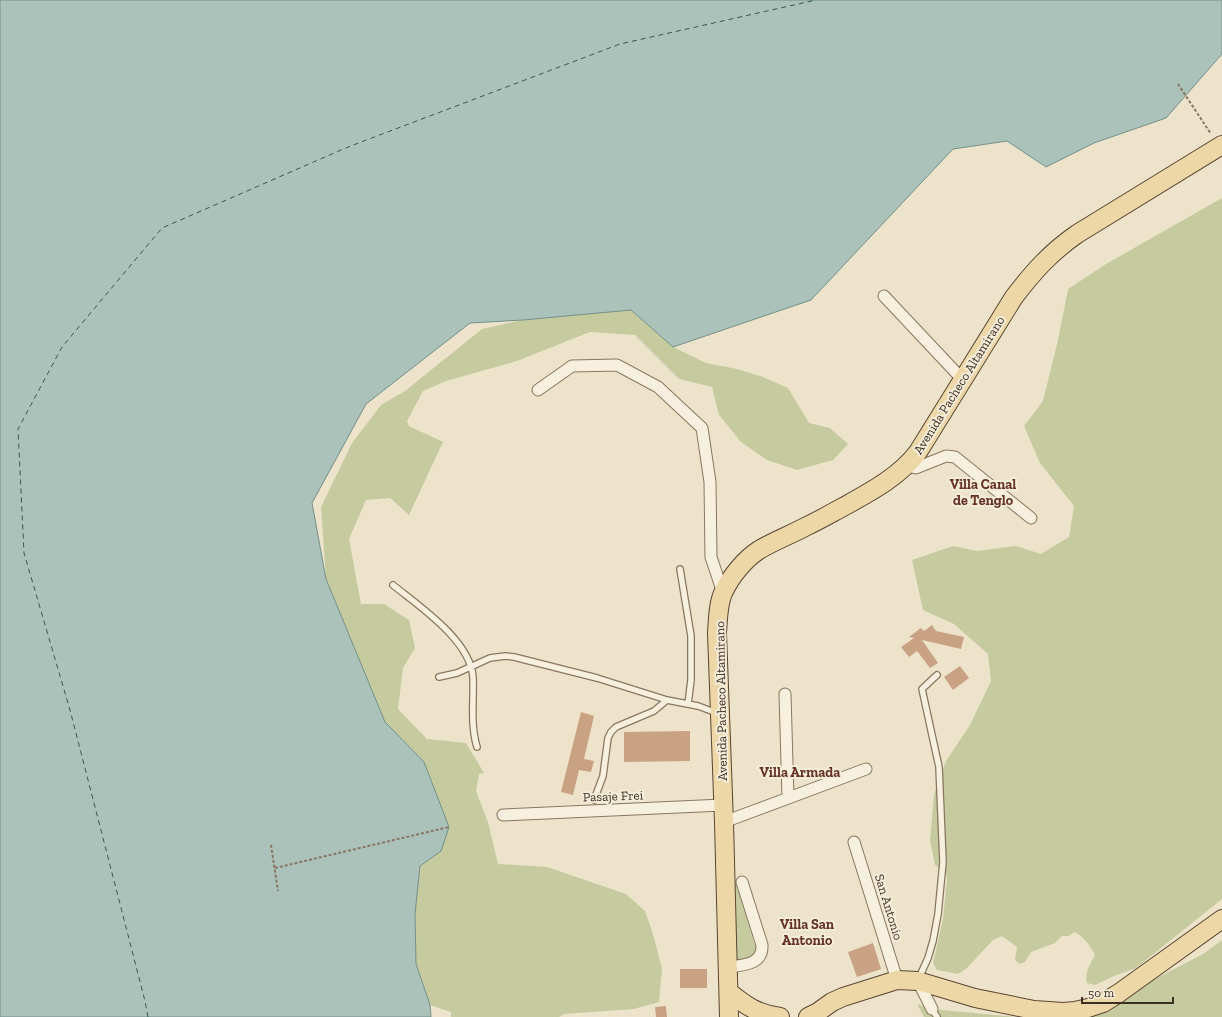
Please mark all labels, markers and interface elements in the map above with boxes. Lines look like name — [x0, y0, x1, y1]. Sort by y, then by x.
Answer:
street label: Avenida Pacheco Altamirano — [910, 313, 1008, 457]
district label: Villa Canal de Tenglo — [950, 476, 1016, 509]
street label: Avenida Pacheco Altamirano — [712, 621, 730, 781]
district label: Villa Armada — [760, 764, 840, 781]
street label: Pasaje Frei — [583, 787, 644, 806]
street label: San Antonio — [872, 872, 906, 942]
district label: Villa San Antonio — [780, 916, 835, 949]
scale bar — [1082, 979, 1173, 1005]
text: 50 m — [1088, 986, 1115, 1000]

